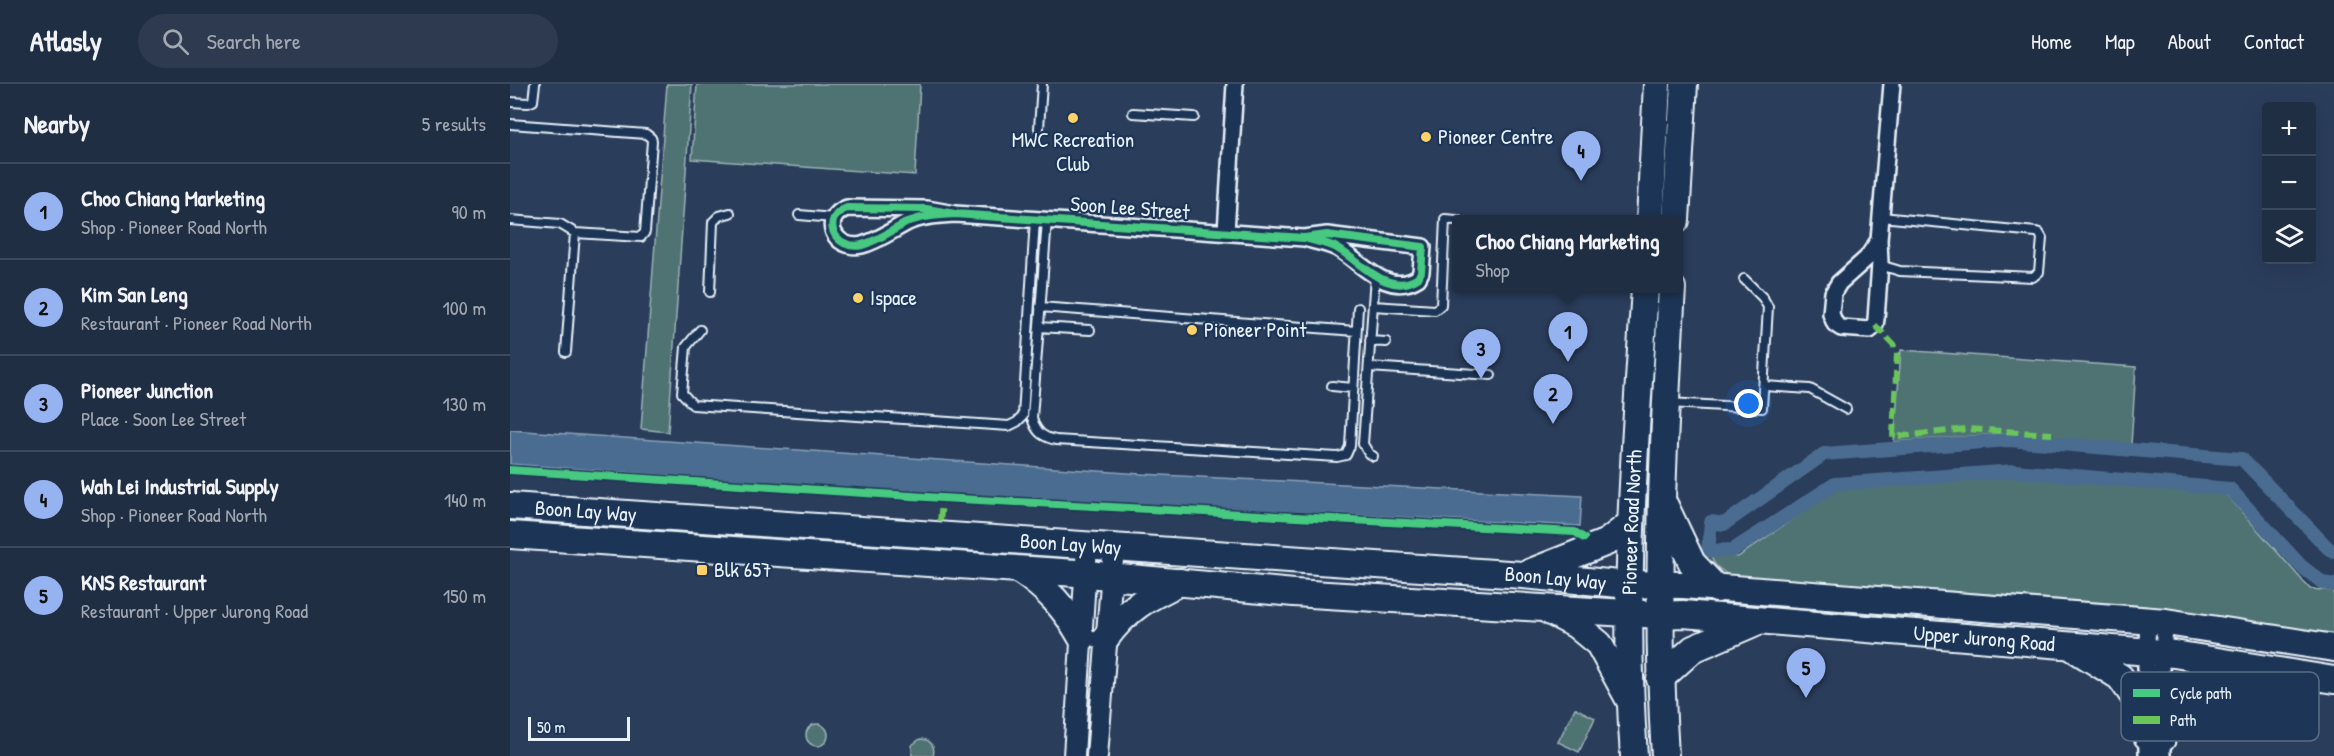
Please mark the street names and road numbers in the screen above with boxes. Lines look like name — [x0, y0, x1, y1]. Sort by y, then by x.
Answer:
street label: Soon Lee Street — [1070, 189, 1191, 226]
street label: Pioneer Road North — [1614, 448, 1649, 595]
street label: Boon Lay Way — [534, 493, 638, 529]
street label: Boon Lay Way — [1019, 526, 1123, 562]
street label: Boon Lay Way — [1504, 559, 1608, 597]
street label: Upper Jurong Road — [1912, 618, 2056, 658]

